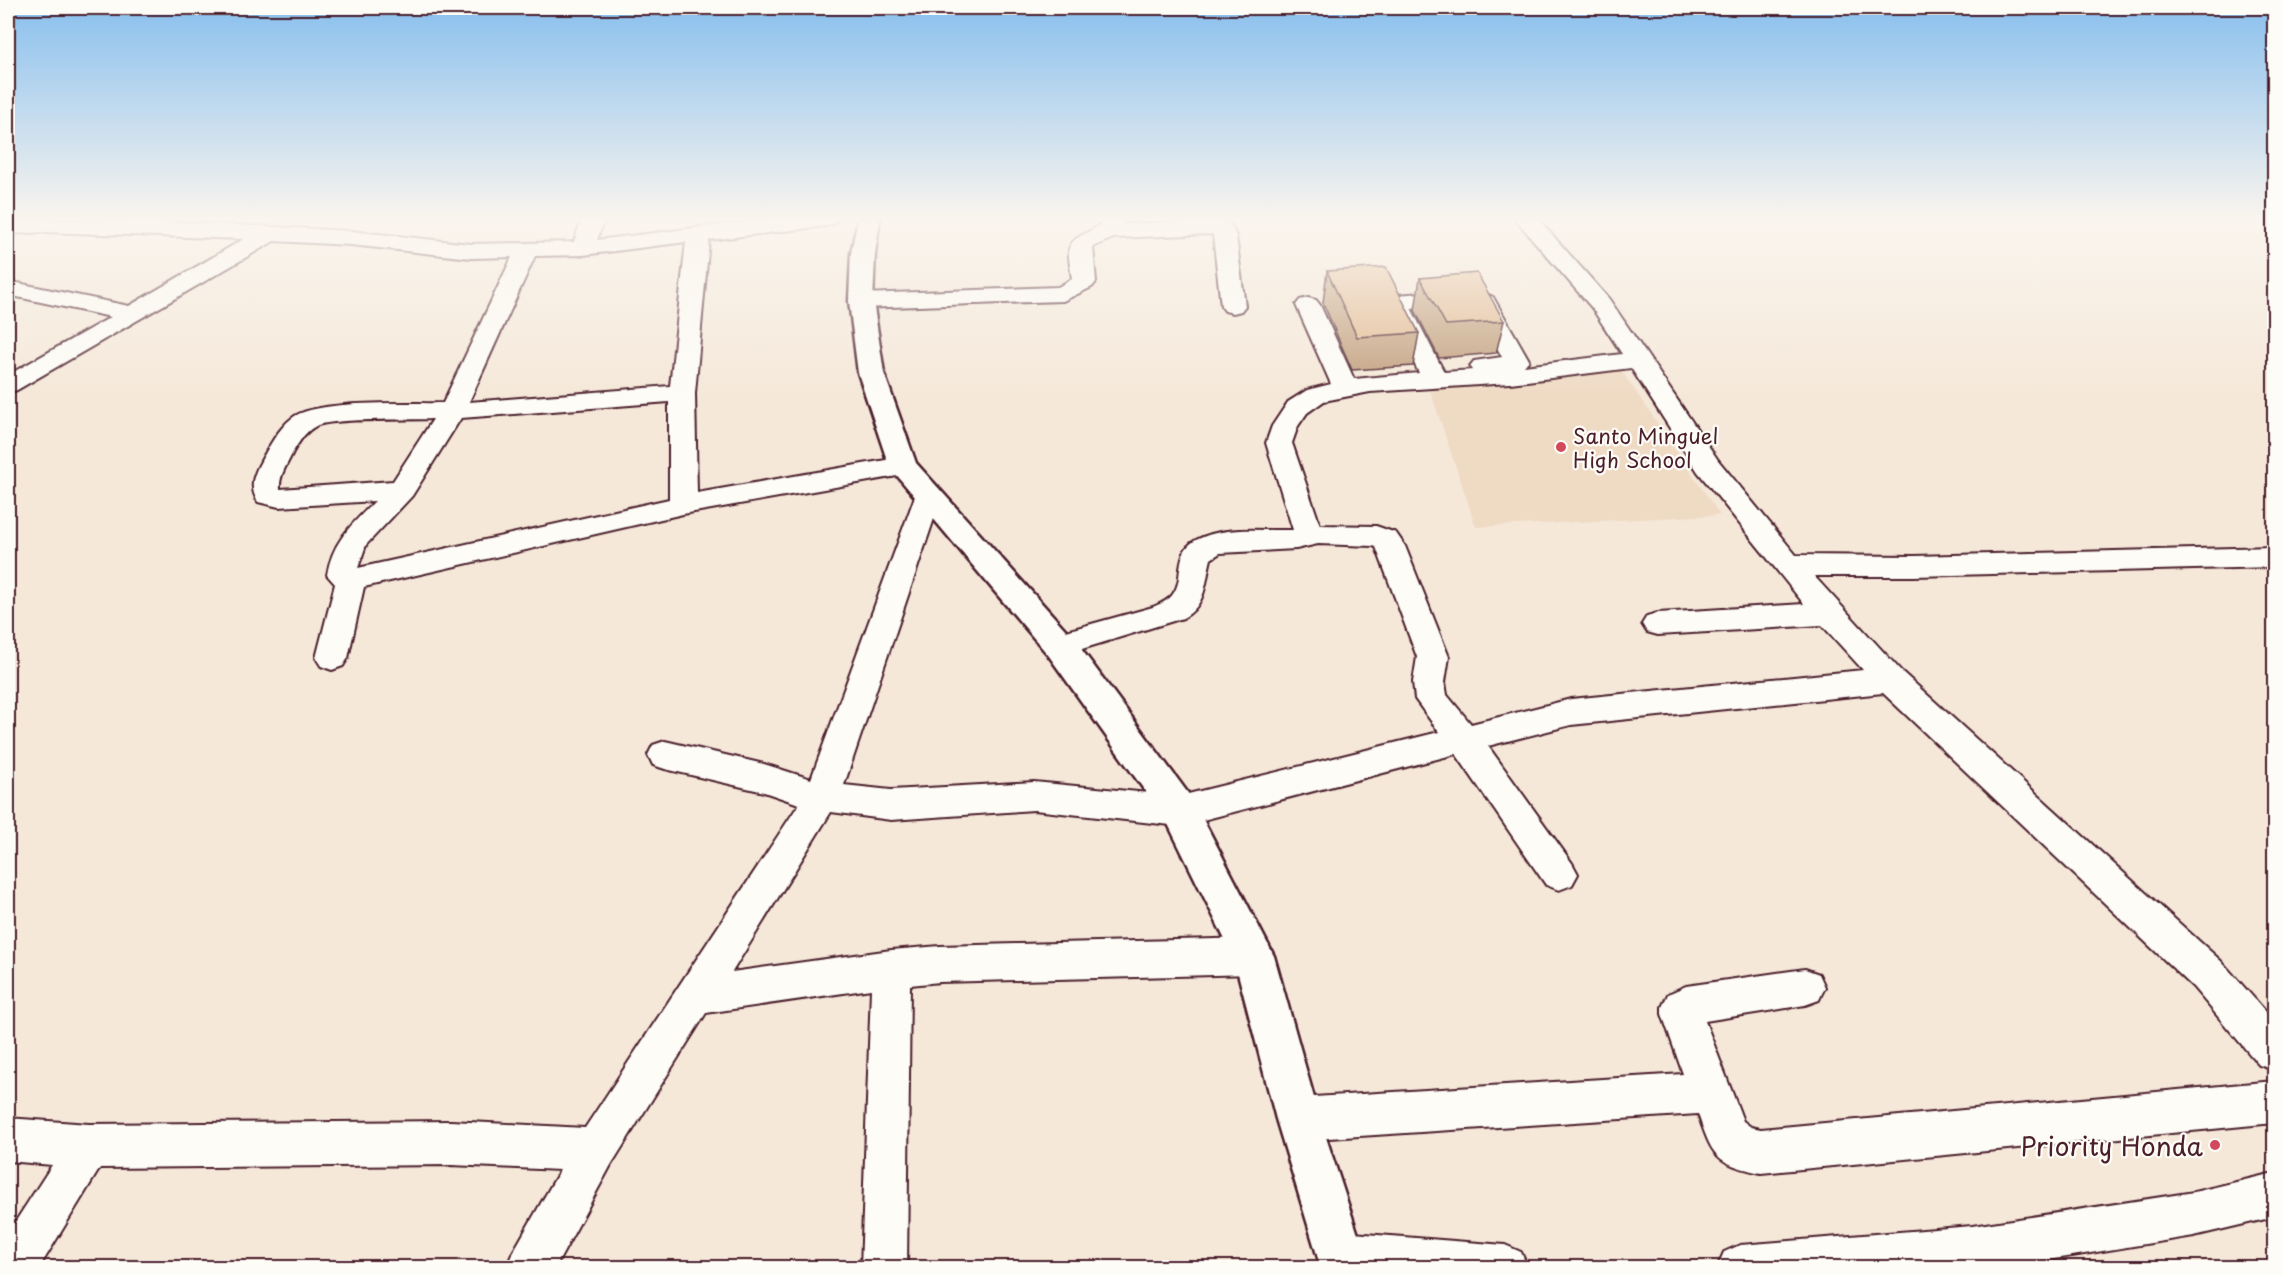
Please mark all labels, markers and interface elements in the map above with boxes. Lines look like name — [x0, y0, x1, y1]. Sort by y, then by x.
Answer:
place label: Santo Minguel High School — [1573, 419, 1718, 475]
marker: Santo Minguel High School — [1554, 440, 1568, 454]
place label: Priority Honda — [2021, 1126, 2204, 1165]
marker: Priority Honda — [2208, 1138, 2222, 1152]

